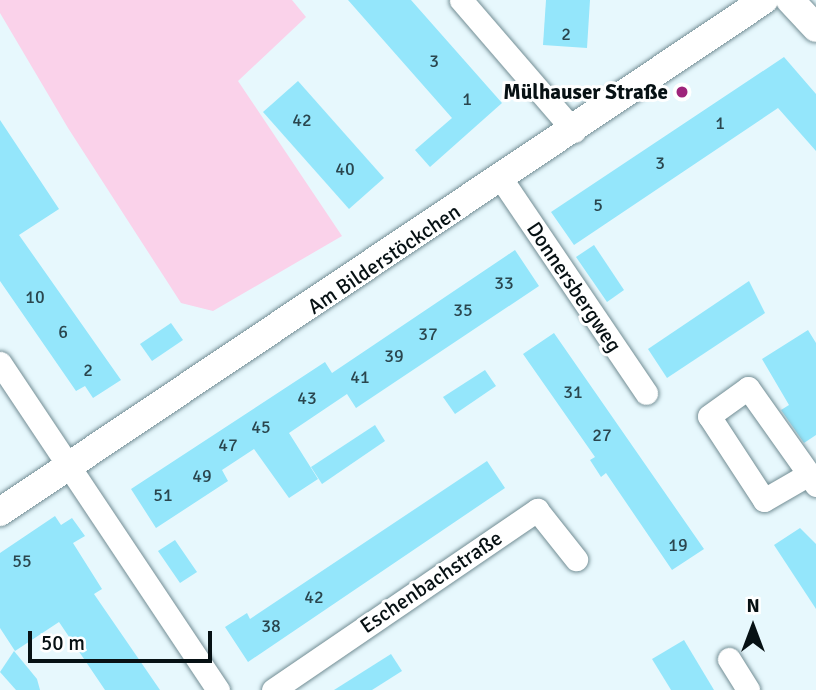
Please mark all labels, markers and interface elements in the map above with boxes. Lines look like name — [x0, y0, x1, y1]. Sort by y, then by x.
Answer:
house number: 2 — [561, 23, 571, 45]
house number: 3 — [429, 50, 439, 72]
place label: Mülhauser Straße — [503, 79, 668, 105]
marker: Mülhauser Straße — [674, 84, 690, 100]
house number: 1 — [462, 88, 472, 110]
house number: 42 — [292, 109, 312, 131]
house number: 1 — [715, 112, 725, 134]
house number: 3 — [655, 152, 665, 174]
house number: 40 — [335, 158, 355, 180]
house number: 5 — [593, 194, 603, 216]
street label: Am Bilderstöckchen — [303, 199, 465, 319]
street label: Donnersbergweg — [521, 217, 627, 357]
house number: 33 — [494, 272, 514, 294]
house number: 10 — [25, 286, 45, 308]
house number: 35 — [453, 299, 473, 321]
house number: 6 — [58, 321, 68, 343]
house number: 37 — [418, 323, 438, 345]
house number: 39 — [384, 345, 404, 367]
house number: 2 — [83, 359, 93, 381]
house number: 41 — [350, 366, 370, 388]
house number: 31 — [563, 381, 583, 403]
house number: 43 — [297, 387, 317, 409]
house number: 45 — [251, 416, 271, 438]
house number: 27 — [592, 424, 612, 446]
house number: 47 — [218, 434, 238, 456]
house number: 49 — [192, 465, 212, 487]
house number: 51 — [153, 484, 173, 506]
street label: Eschenbachstraße — [355, 525, 507, 639]
house number: 19 — [668, 534, 688, 556]
house number: 55 — [12, 550, 32, 572]
house number: 42 — [304, 586, 324, 608]
north arrow — [718, 592, 788, 662]
text: N — [746, 594, 760, 618]
house number: 38 — [261, 615, 281, 637]
scale bar — [32, 616, 215, 660]
text: 50 m — [41, 630, 85, 656]

